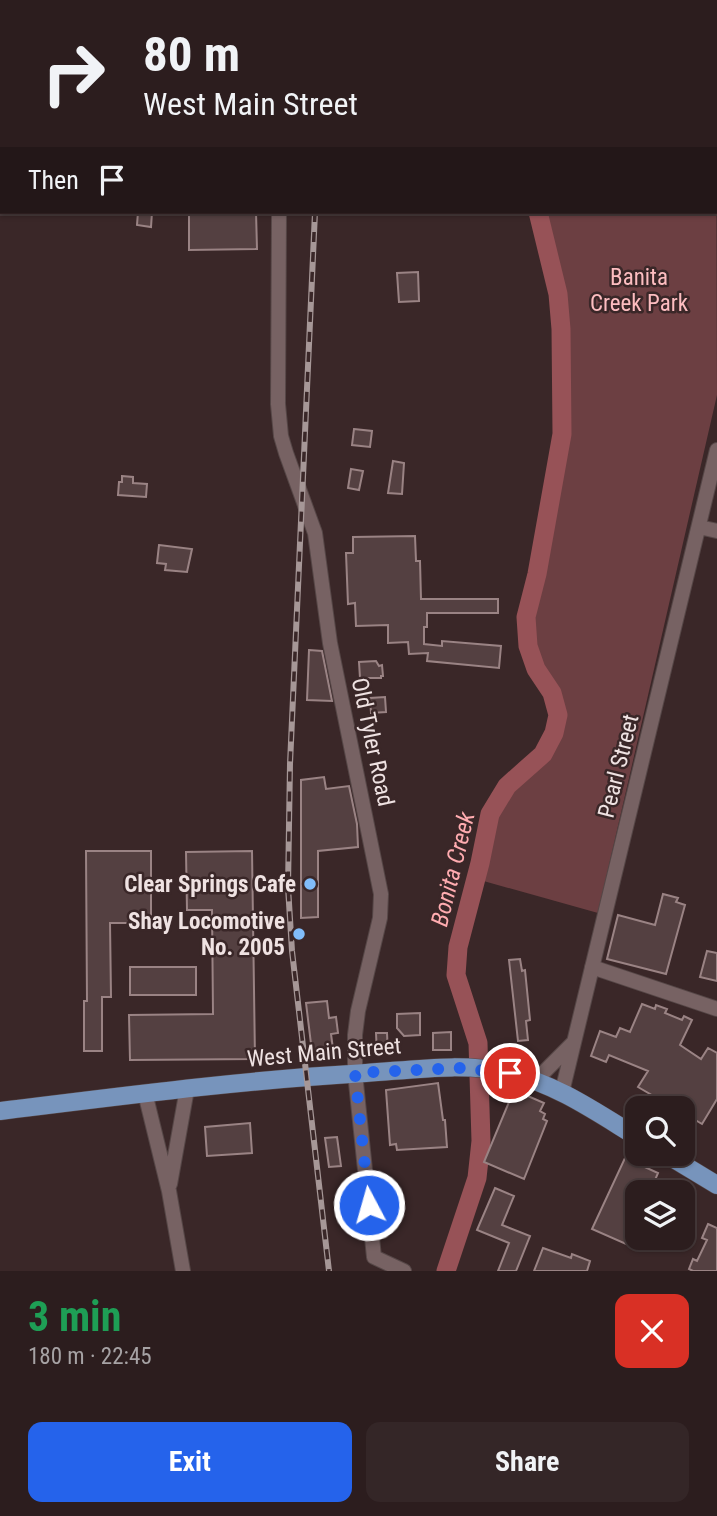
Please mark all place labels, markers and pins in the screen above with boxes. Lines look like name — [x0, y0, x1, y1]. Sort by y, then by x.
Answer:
place label: Clear Springs Cafe — [124, 871, 296, 898]
marker: Clear Springs Cafe — [302, 876, 318, 892]
place label: Shay Locomotive No. 2005 — [128, 908, 285, 961]
marker: Shay Locomotive No. 2005 — [291, 926, 307, 942]
pin — [480, 1043, 540, 1103]

